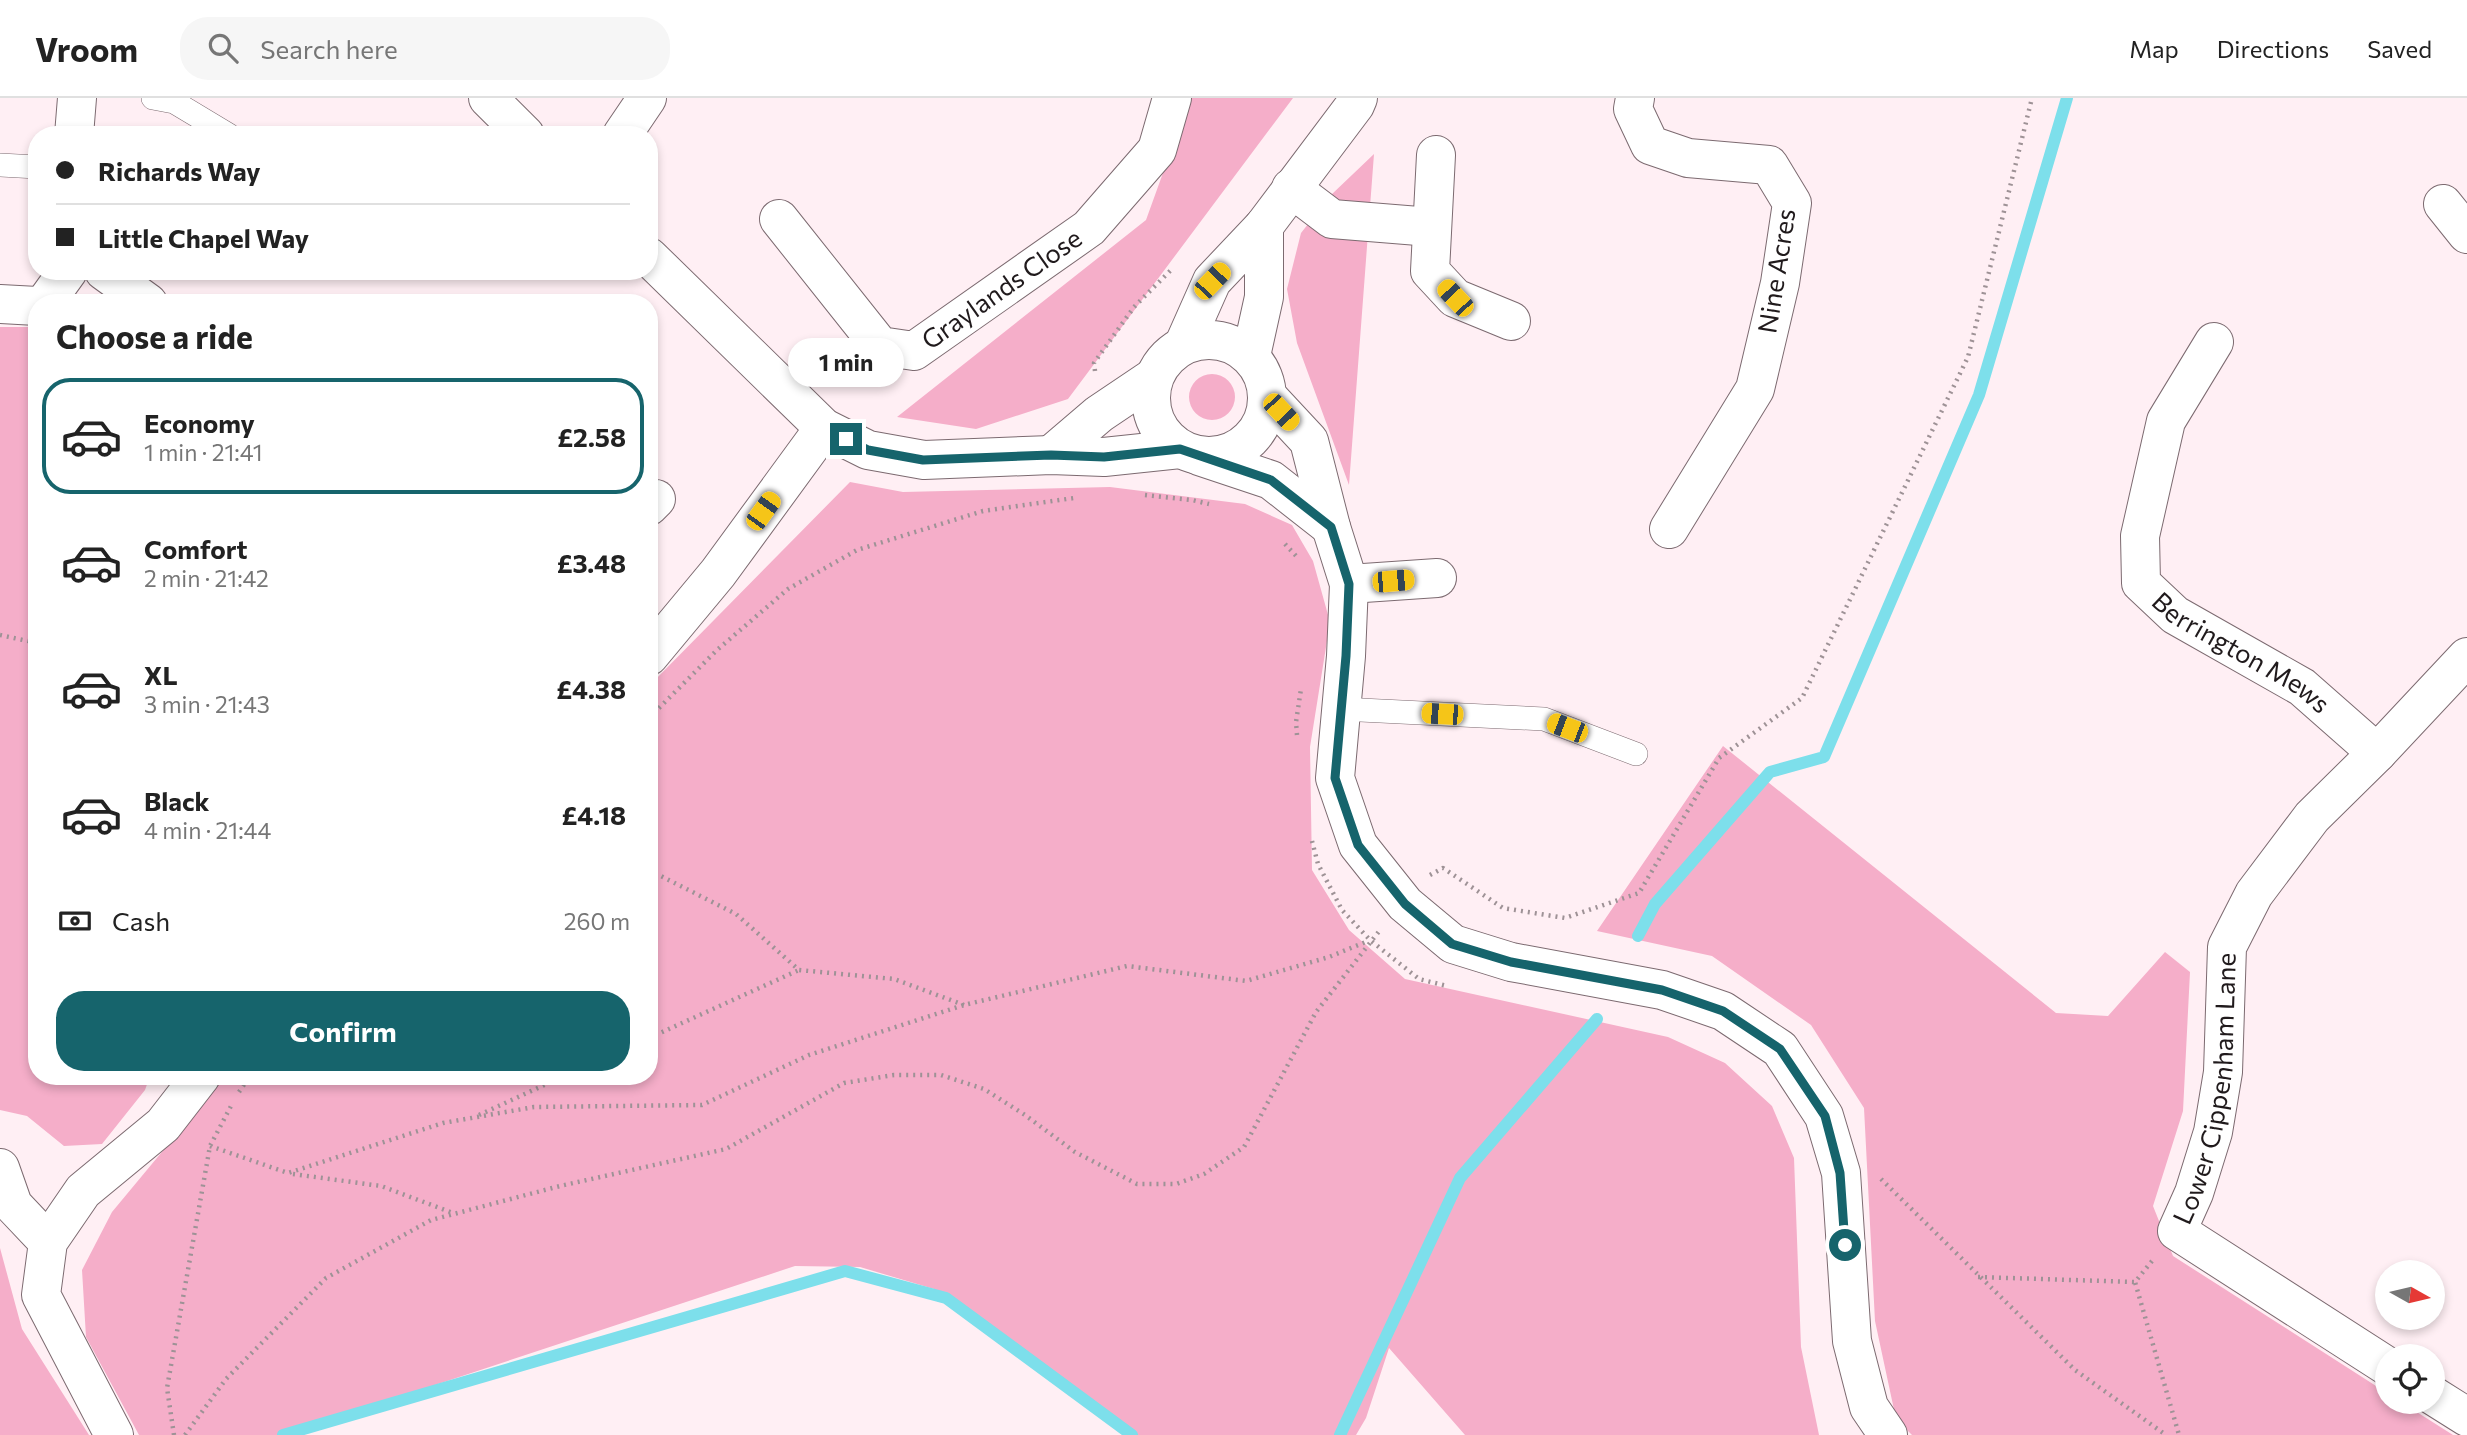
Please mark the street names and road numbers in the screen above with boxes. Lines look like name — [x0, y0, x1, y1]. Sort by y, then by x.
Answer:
street label: Nine Acres — [1750, 206, 1801, 335]
street label: Graylands Close — [915, 221, 1087, 355]
street label: Berrington Mews — [2147, 585, 2337, 719]
street label: Lower Cippenham Lane — [2165, 952, 2241, 1228]

